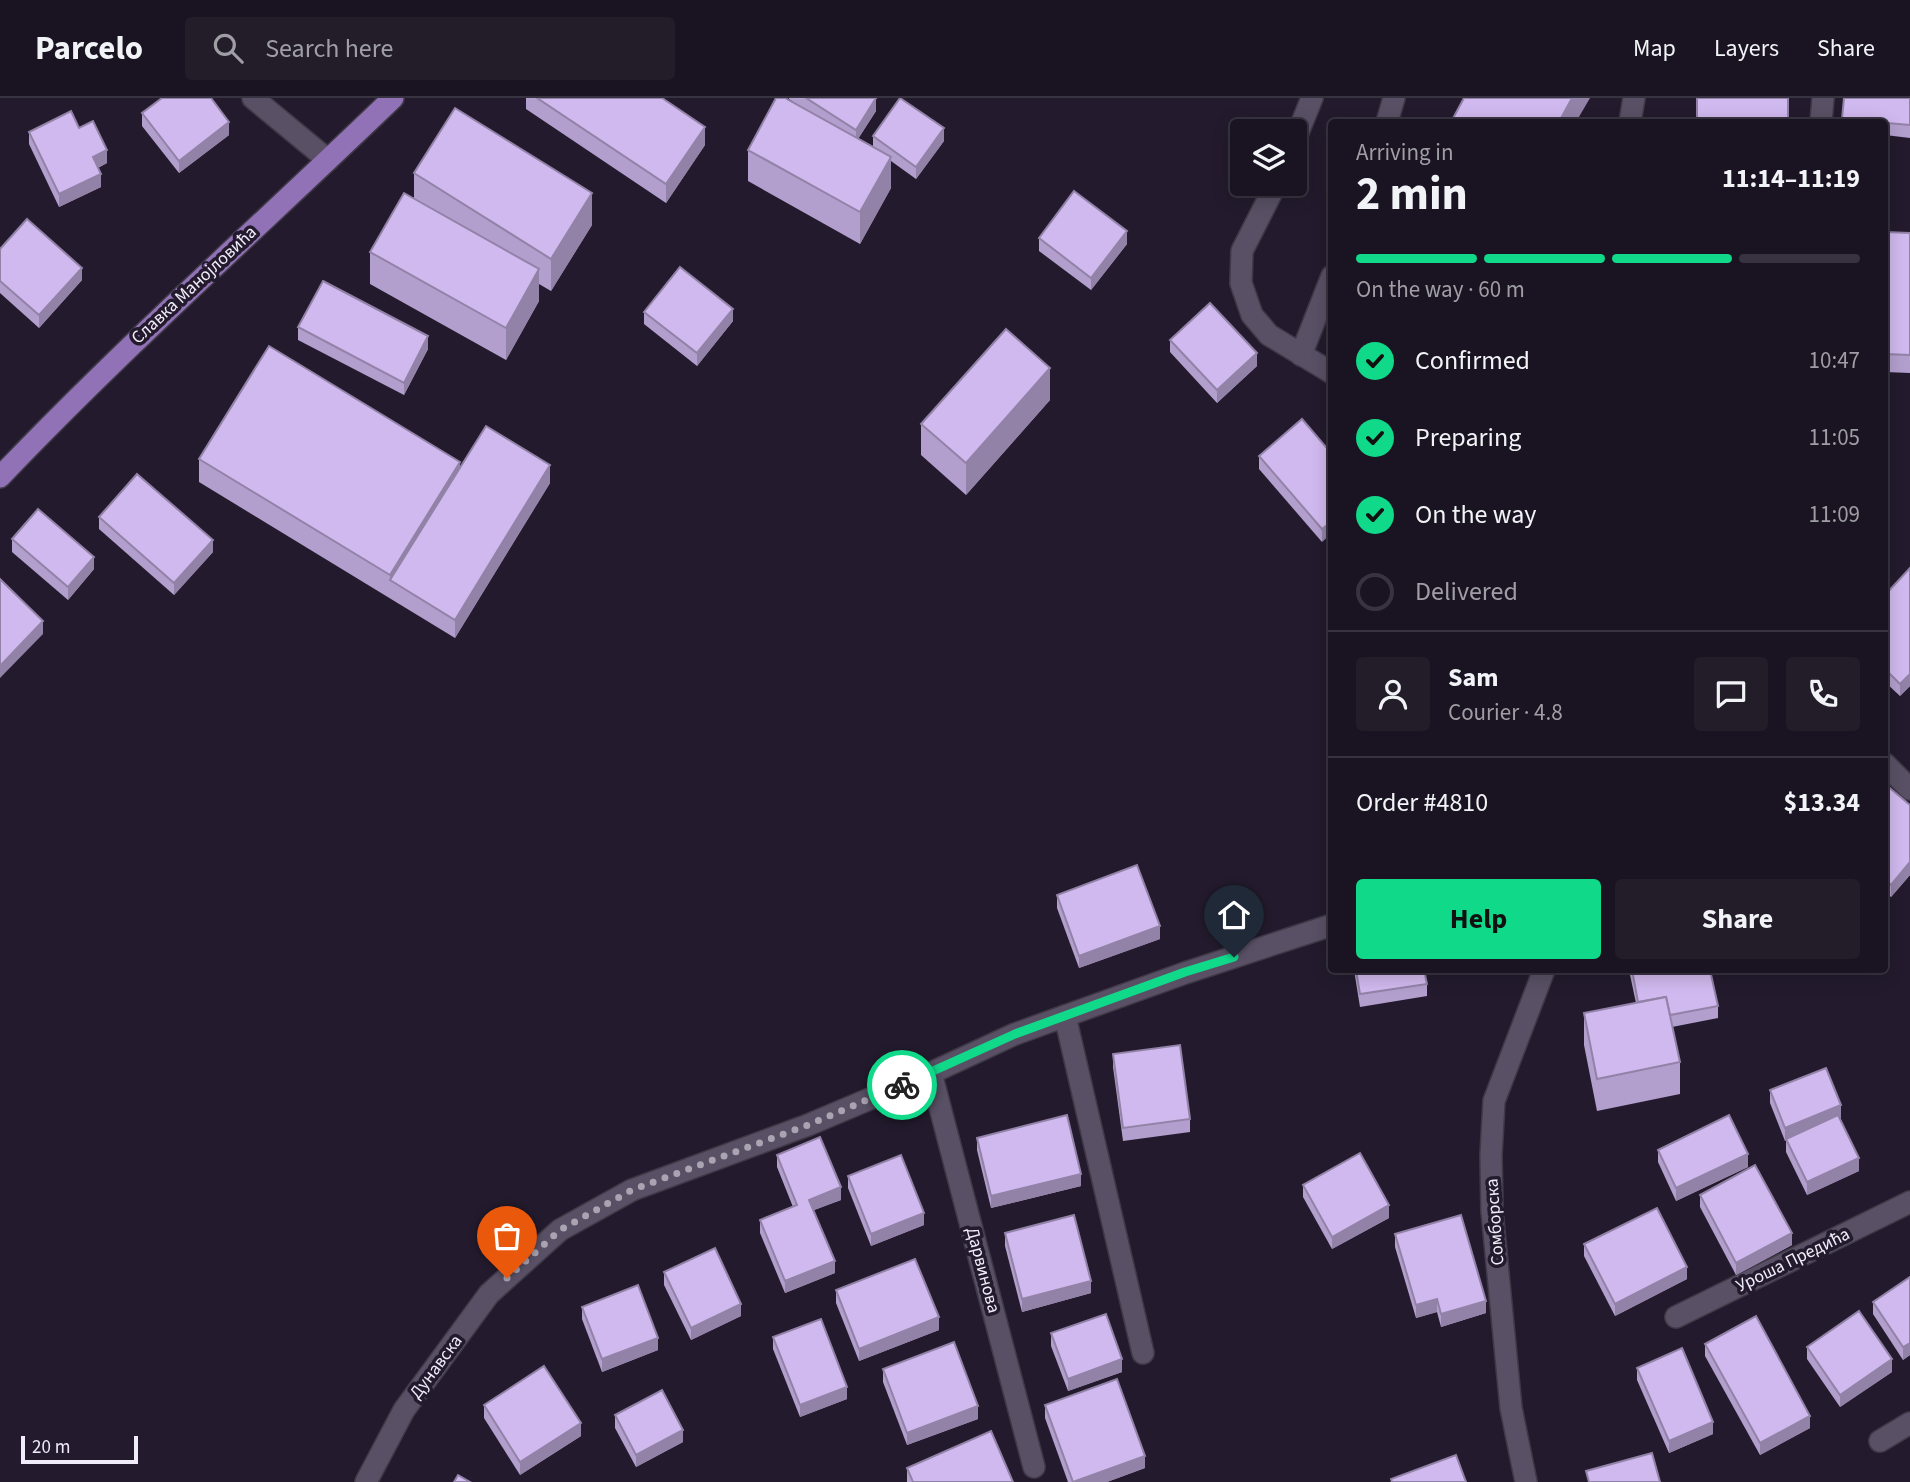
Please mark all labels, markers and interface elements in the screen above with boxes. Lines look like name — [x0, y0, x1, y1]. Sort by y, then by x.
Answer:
search box — [185, 17, 675, 80]
text: Parcelo — [35, 25, 143, 72]
icon: search — [209, 29, 247, 67]
text: Search here — [265, 30, 393, 67]
text: Map — [1633, 31, 1676, 66]
text: Layers — [1714, 31, 1779, 66]
text: Share — [1817, 31, 1875, 66]
map controls — [1230, 119, 1307, 196]
button: layers — [1230, 119, 1307, 196]
text: Arriving in — [1356, 136, 1454, 169]
text: 11:14–11:19 — [1722, 160, 1860, 197]
text: 2 min — [1356, 162, 1468, 227]
street label: Славка Манојловића — [126, 220, 262, 350]
text: On the way · 60 m — [1356, 273, 1525, 306]
icon: check — [1356, 342, 1394, 380]
text: Confirmed — [1415, 342, 1530, 379]
text: 10:47 — [1809, 344, 1860, 377]
icon: check — [1356, 419, 1394, 457]
text: Preparing — [1415, 419, 1521, 456]
text: 11:05 — [1809, 421, 1860, 454]
icon: check — [1356, 496, 1394, 534]
text: On the way — [1415, 496, 1536, 533]
text: 11:09 — [1809, 498, 1860, 531]
text: Delivered — [1415, 573, 1518, 610]
button: person — [1356, 657, 1430, 731]
button: chat — [1694, 657, 1768, 731]
button: phone — [1786, 657, 1860, 731]
text: Sam — [1448, 659, 1498, 696]
text: Courier · 4.8 — [1448, 696, 1563, 729]
text: Order #4810 — [1356, 784, 1488, 821]
text: $13.34 — [1784, 784, 1860, 821]
button: Help — [1356, 879, 1601, 959]
button: Share — [1615, 879, 1860, 959]
pin — [1204, 885, 1264, 957]
icon: home — [1215, 896, 1253, 934]
courier — [867, 1050, 937, 1120]
icon: bike — [883, 1066, 921, 1104]
street label: Сомборска — [1479, 1178, 1511, 1266]
pin — [477, 1206, 537, 1278]
icon: bag — [488, 1217, 526, 1255]
street label: Уроша Предића — [1732, 1222, 1854, 1298]
street label: Дарвинова — [960, 1224, 1006, 1316]
street label: Дунавска — [404, 1330, 468, 1404]
scale bar — [21, 1433, 138, 1465]
text: 20 m — [32, 1434, 70, 1461]

